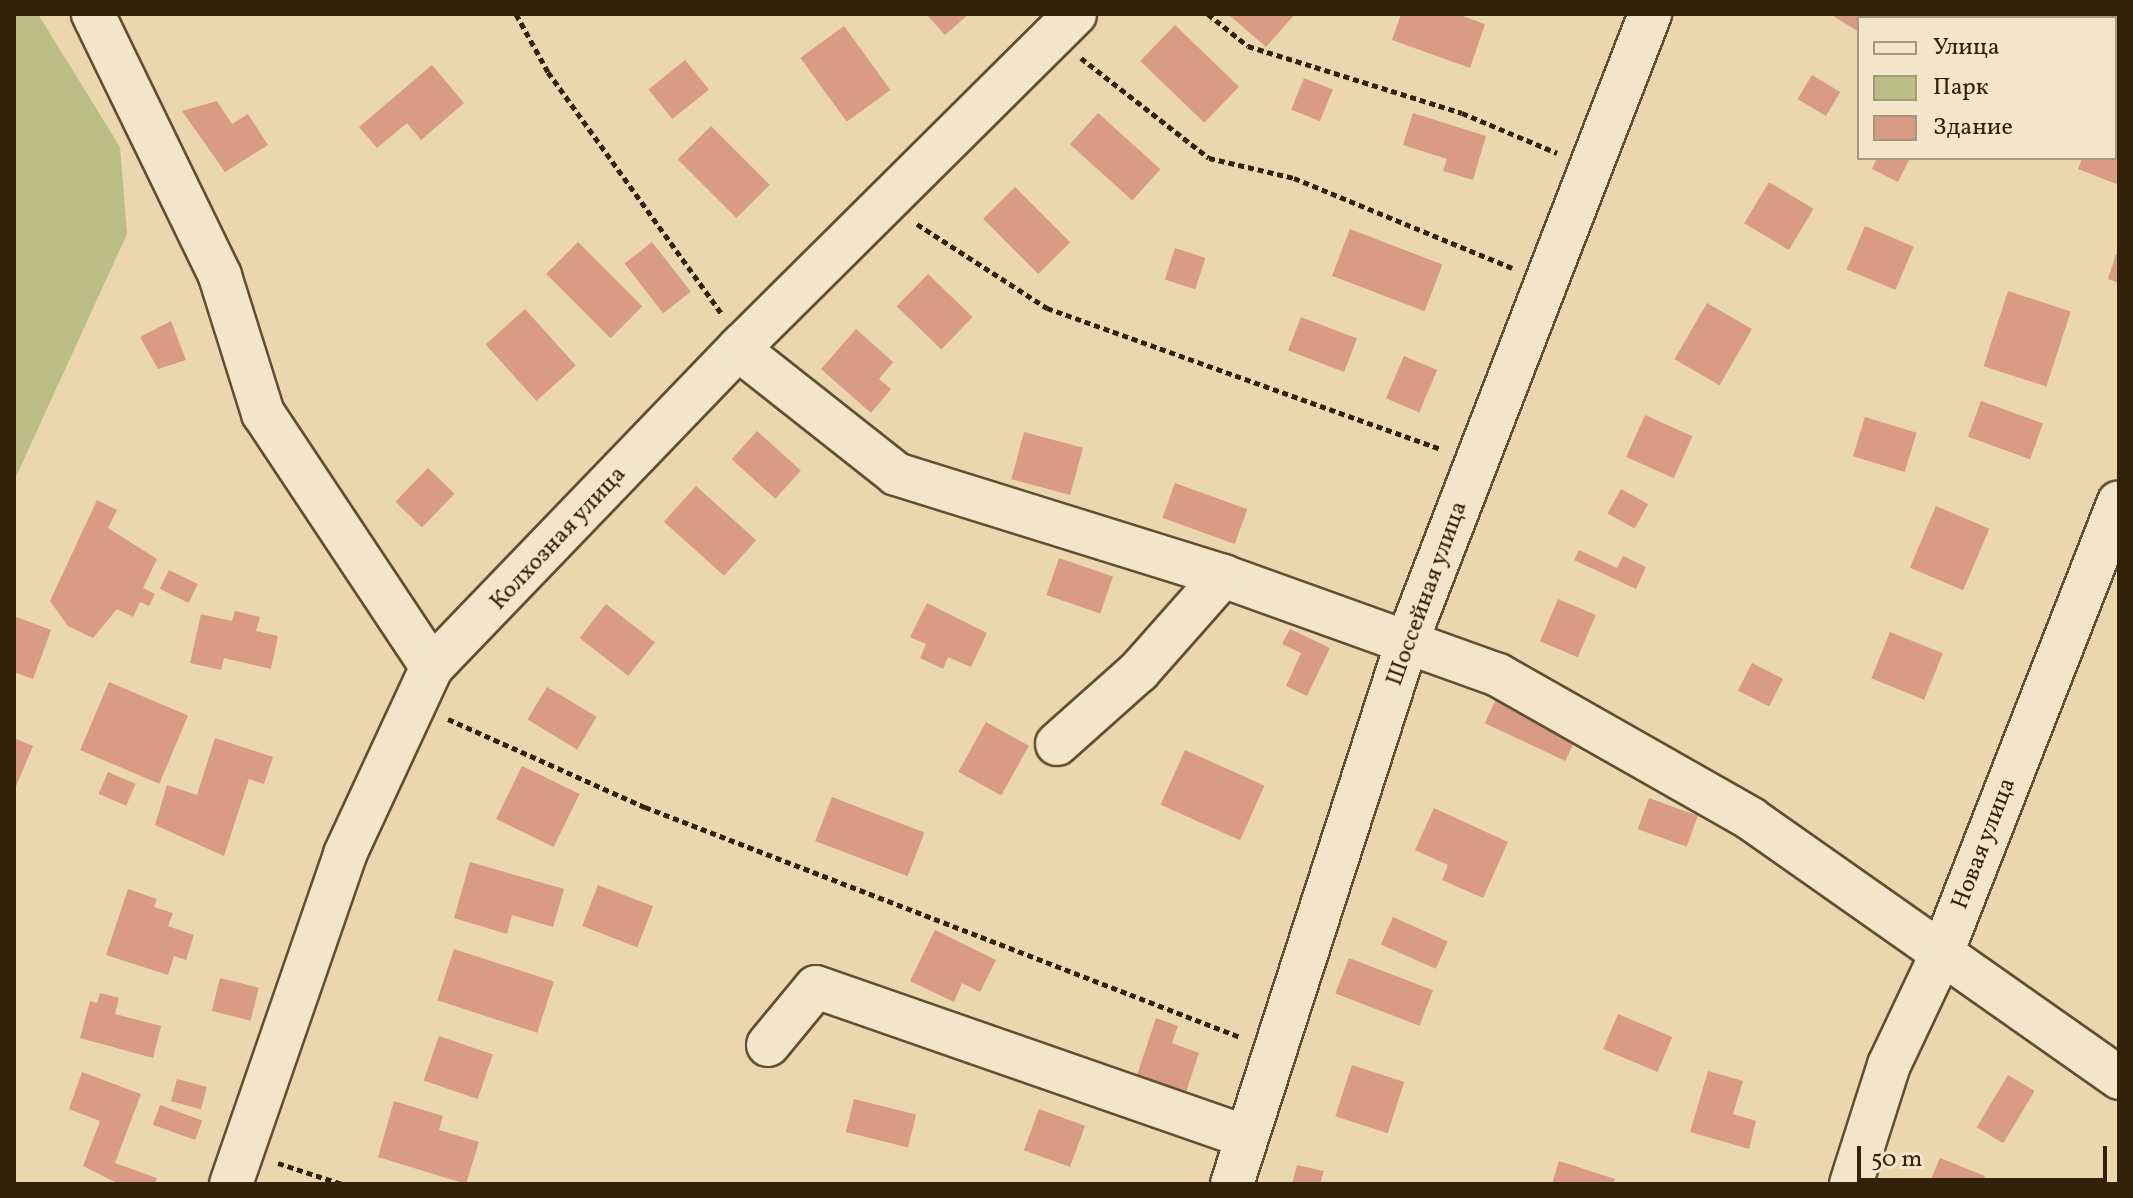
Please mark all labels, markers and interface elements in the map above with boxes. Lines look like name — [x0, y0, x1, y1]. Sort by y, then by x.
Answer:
legend — [1857, 16, 2117, 160]
text: Улица — [1933, 31, 2000, 65]
text: Парк — [1933, 71, 1989, 105]
text: Здание — [1933, 111, 2013, 145]
street label: Колхозная улица — [485, 461, 633, 617]
street label: Шоссейная улица — [1381, 497, 1475, 691]
street label: Новая улица — [1947, 774, 2023, 914]
scale bar — [1861, 1130, 2111, 1180]
text: 50 m — [1871, 1143, 1923, 1177]

